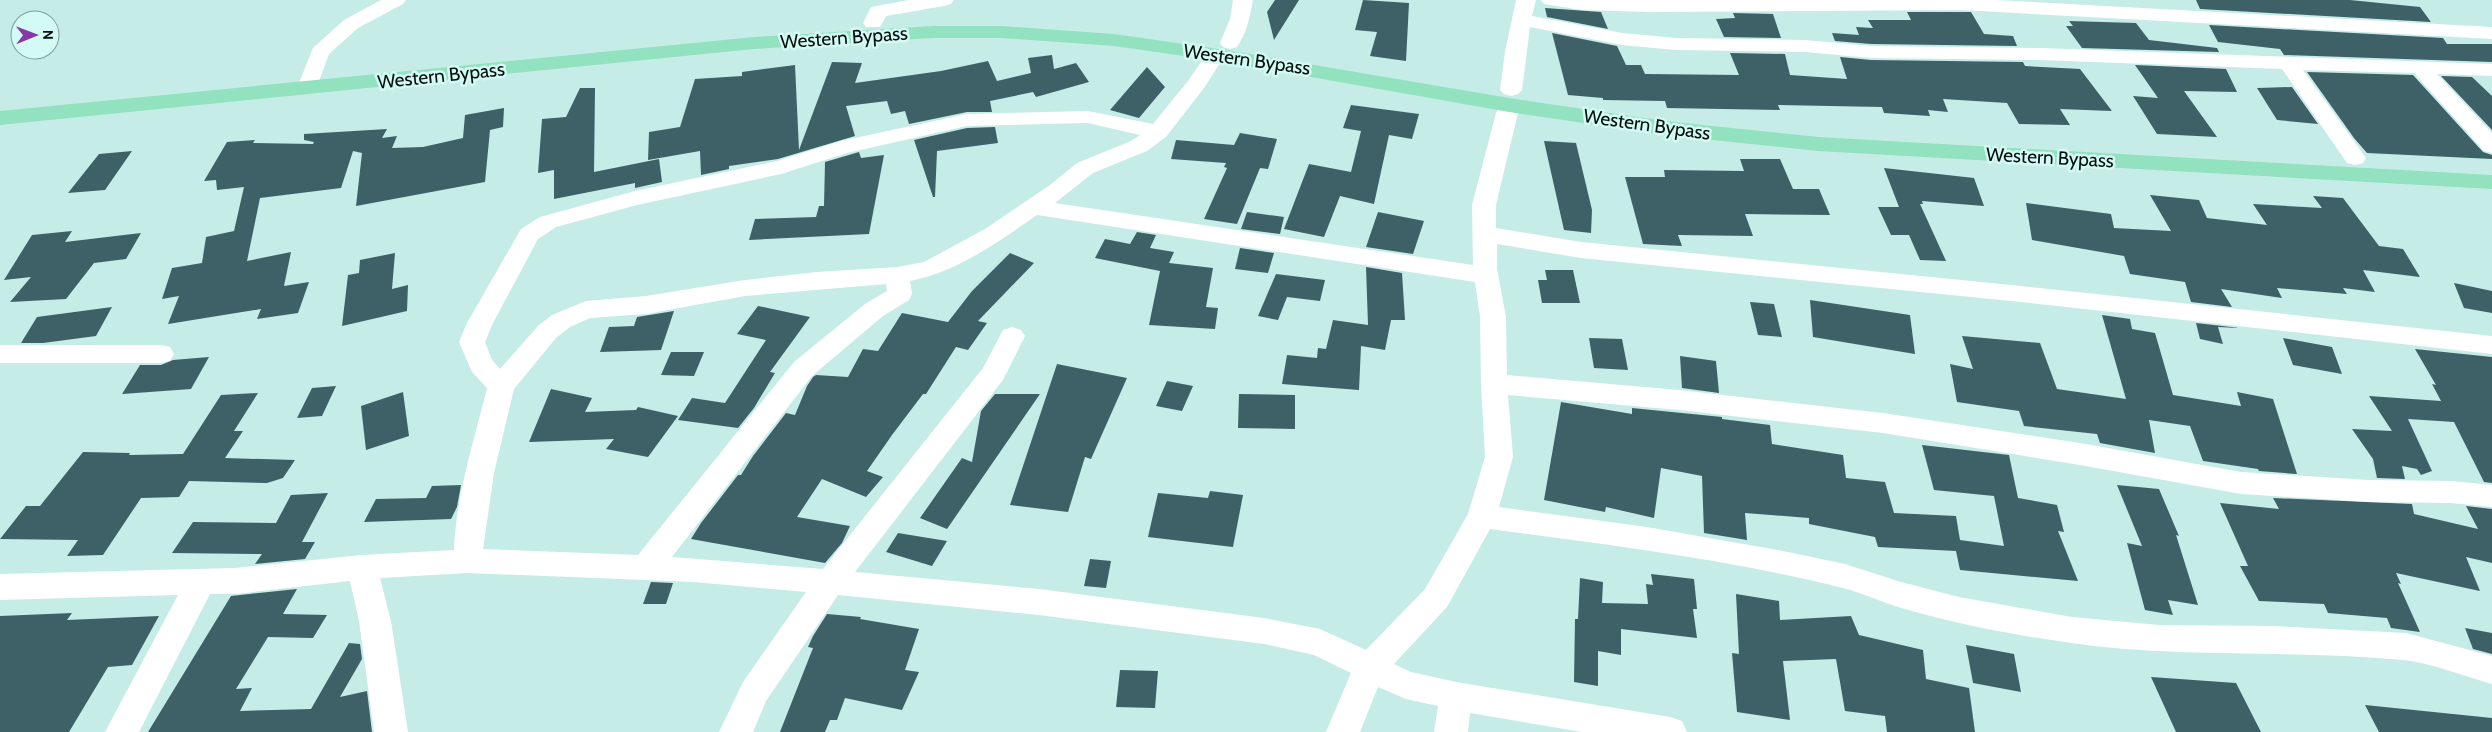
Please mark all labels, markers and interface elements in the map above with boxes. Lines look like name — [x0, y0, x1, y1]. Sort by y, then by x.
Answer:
north arrow — [10, 10, 60, 60]
street label: Western Bypass — [779, 22, 909, 53]
text: N — [39, 30, 57, 40]
street label: Western Bypass — [1182, 39, 1312, 80]
street label: Western Bypass — [376, 57, 506, 94]
street label: Western Bypass — [1582, 104, 1712, 145]
street label: Western Bypass — [1986, 143, 2115, 172]

